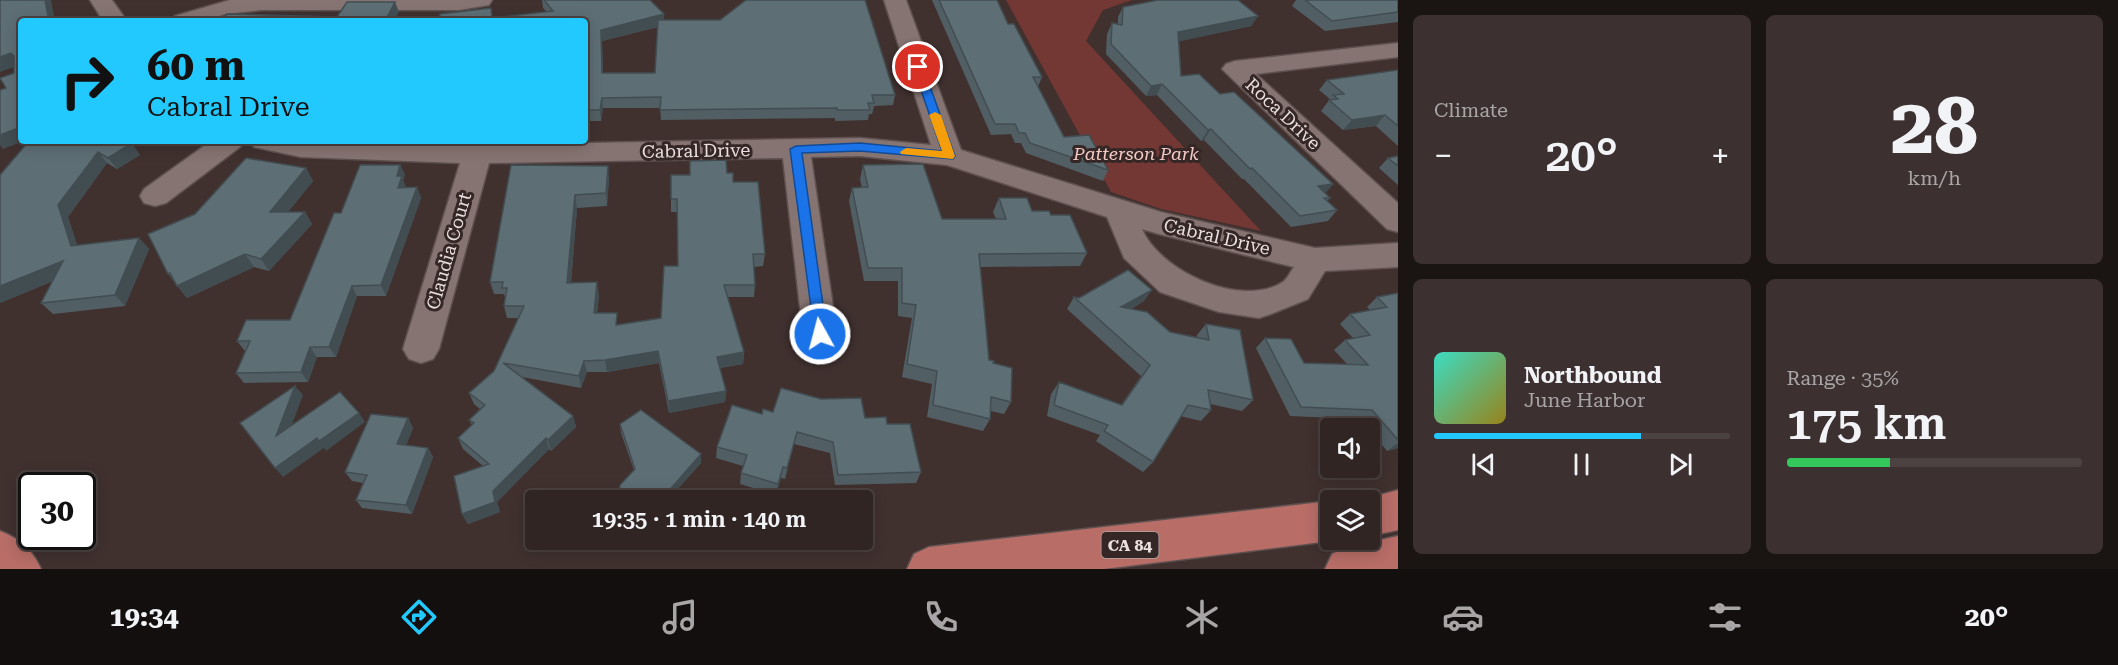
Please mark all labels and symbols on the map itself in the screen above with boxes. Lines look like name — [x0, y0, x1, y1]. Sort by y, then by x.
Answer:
pin — [892, 41, 943, 92]
street label: Roca Drive — [1242, 74, 1325, 154]
street label: Cabral Drive — [642, 139, 750, 162]
park label: Patterson Park — [1072, 143, 1199, 164]
street label: Claudia Court — [422, 190, 475, 312]
street label: Cabral Drive — [1162, 214, 1272, 259]
position arrow — [788, 302, 852, 366]
speed limit sign: 30 — [18, 472, 96, 550]
road number: CA 84 — [1102, 532, 1158, 558]

